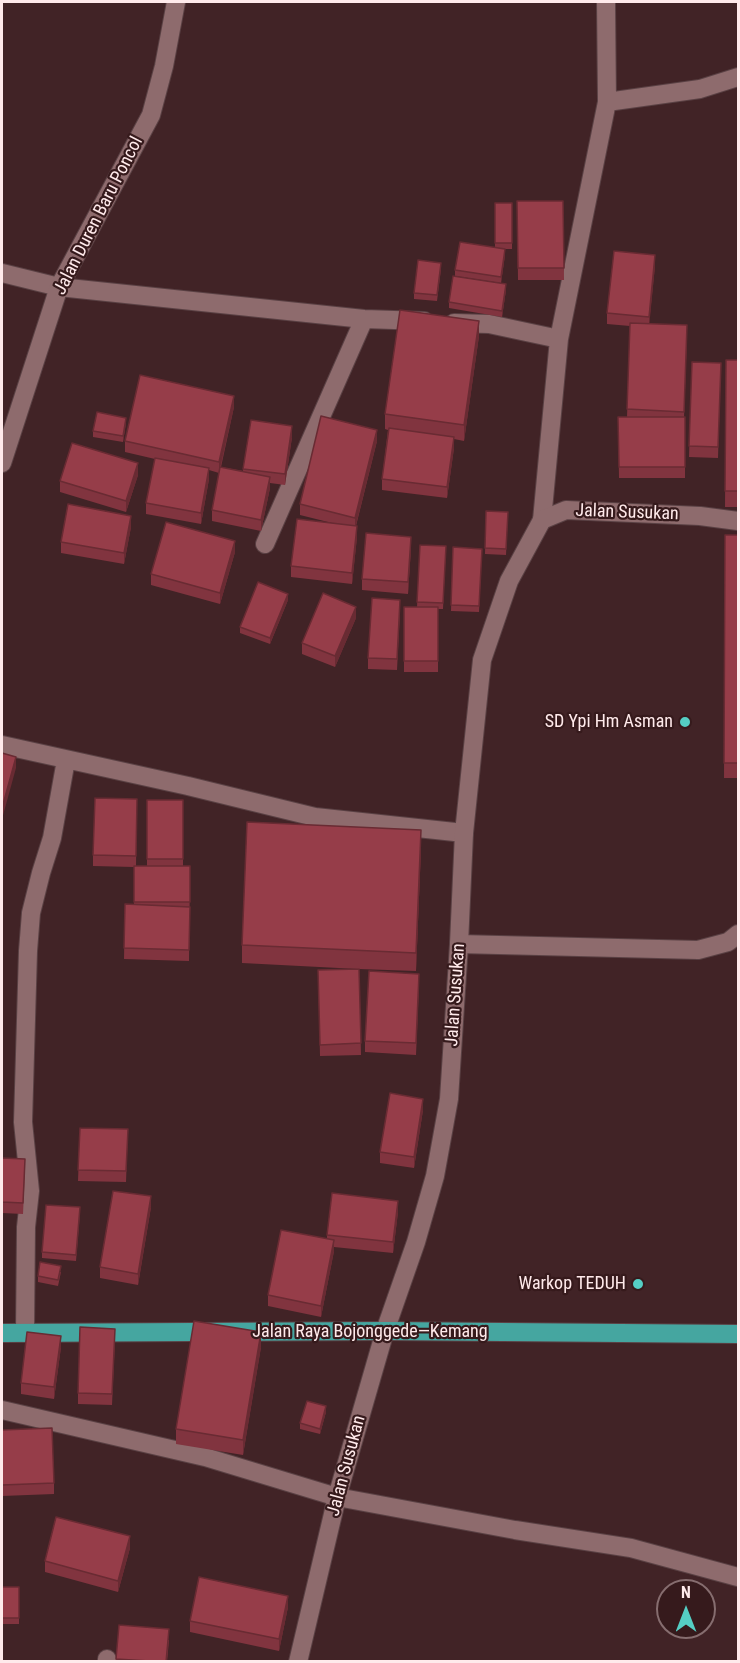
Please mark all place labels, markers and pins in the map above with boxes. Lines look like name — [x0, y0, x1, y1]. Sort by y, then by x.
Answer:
place label: SD Ypi Hm Asman — [545, 711, 673, 733]
marker: SD Ypi Hm Asman — [678, 715, 692, 729]
place label: Warkop TEDUH — [518, 1273, 626, 1295]
marker: Warkop TEDUH — [631, 1277, 645, 1291]

